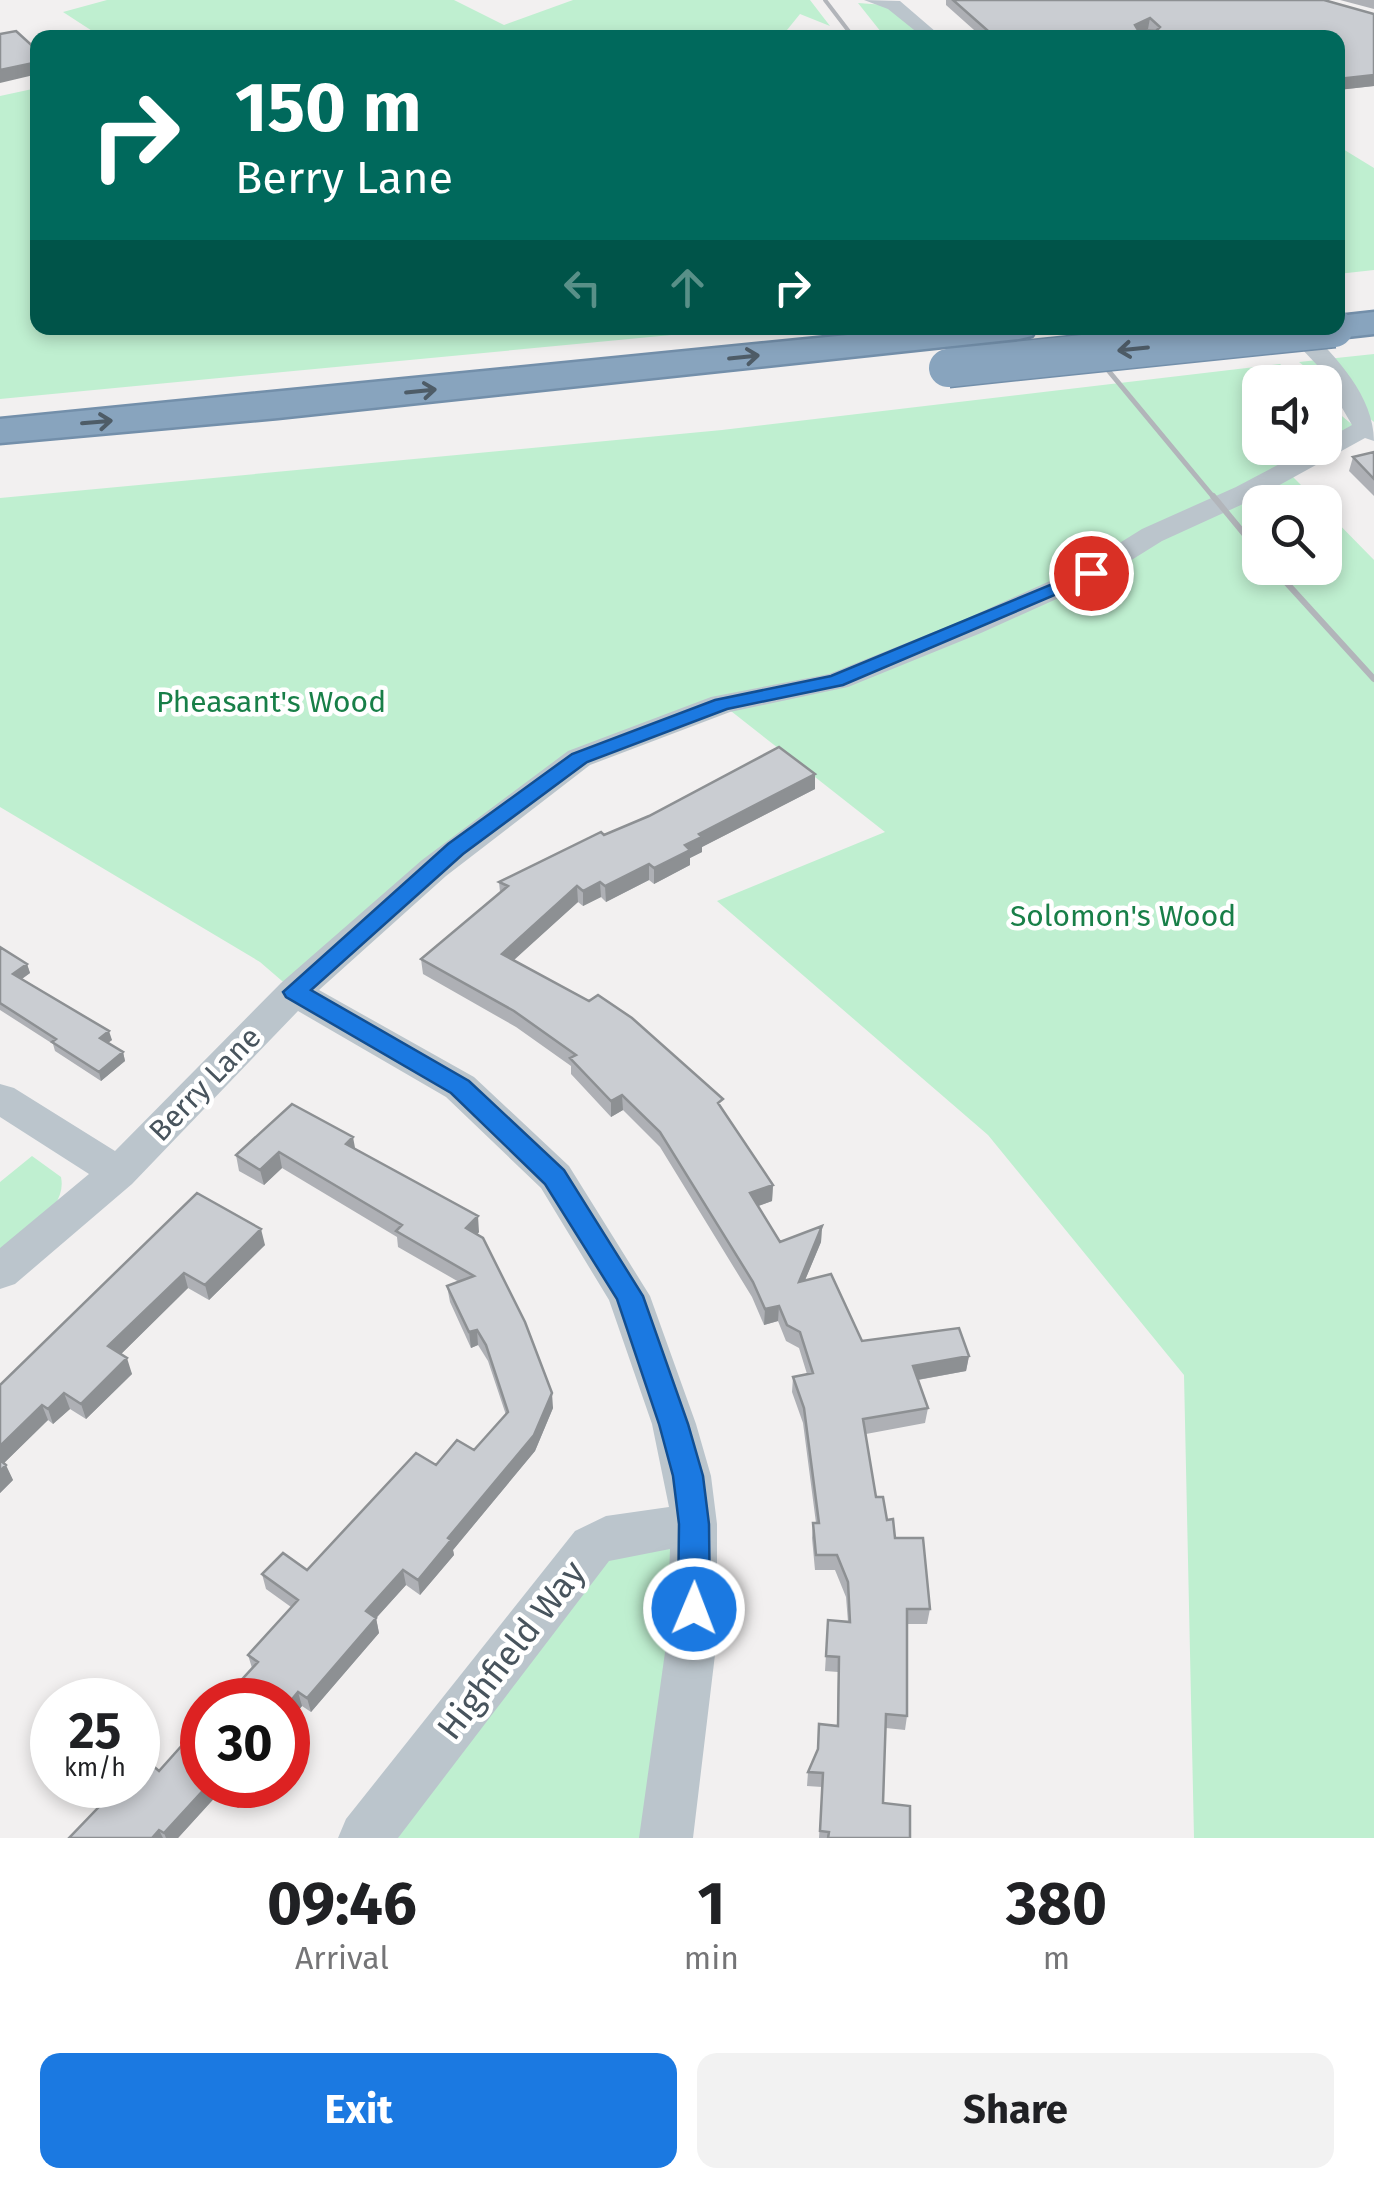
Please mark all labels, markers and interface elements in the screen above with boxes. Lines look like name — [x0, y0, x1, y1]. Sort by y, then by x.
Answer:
text: 150 m — [235, 66, 422, 150]
icon: right — [70, 70, 200, 200]
text: Berry Lane — [235, 151, 453, 205]
icon: left — [555, 260, 610, 315]
icon: ahead — [660, 260, 715, 315]
icon: right — [765, 260, 820, 315]
one-way arrow — [1117, 340, 1150, 359]
one-way arrow — [727, 347, 759, 366]
map controls — [1242, 365, 1342, 585]
button: sound — [1242, 365, 1342, 465]
one-way arrow — [404, 381, 436, 400]
one-way arrow — [81, 413, 113, 432]
button: search — [1242, 485, 1342, 585]
pin — [1049, 531, 1134, 616]
icon: arrive — [1064, 546, 1119, 601]
park label: Pheasant's Wood — [156, 684, 386, 720]
park label: Solomon's Wood — [1010, 898, 1236, 934]
street label: Berry Lane — [142, 1019, 268, 1149]
street label: Highfield Way — [428, 1552, 594, 1748]
position arrow — [642, 1557, 746, 1661]
speed limit sign: 30 — [180, 1678, 310, 1808]
text: 25 — [69, 1701, 121, 1761]
text: km/h — [64, 1753, 126, 1783]
text: 09:46 — [267, 1868, 417, 1940]
text: 1 — [697, 1868, 725, 1940]
text: 380 — [1006, 1868, 1107, 1940]
text: Arrival — [295, 1939, 389, 1977]
text: min — [684, 1939, 739, 1977]
text: m — [1043, 1939, 1070, 1977]
button: Exit — [40, 2053, 677, 2168]
button: Share — [697, 2053, 1334, 2168]

